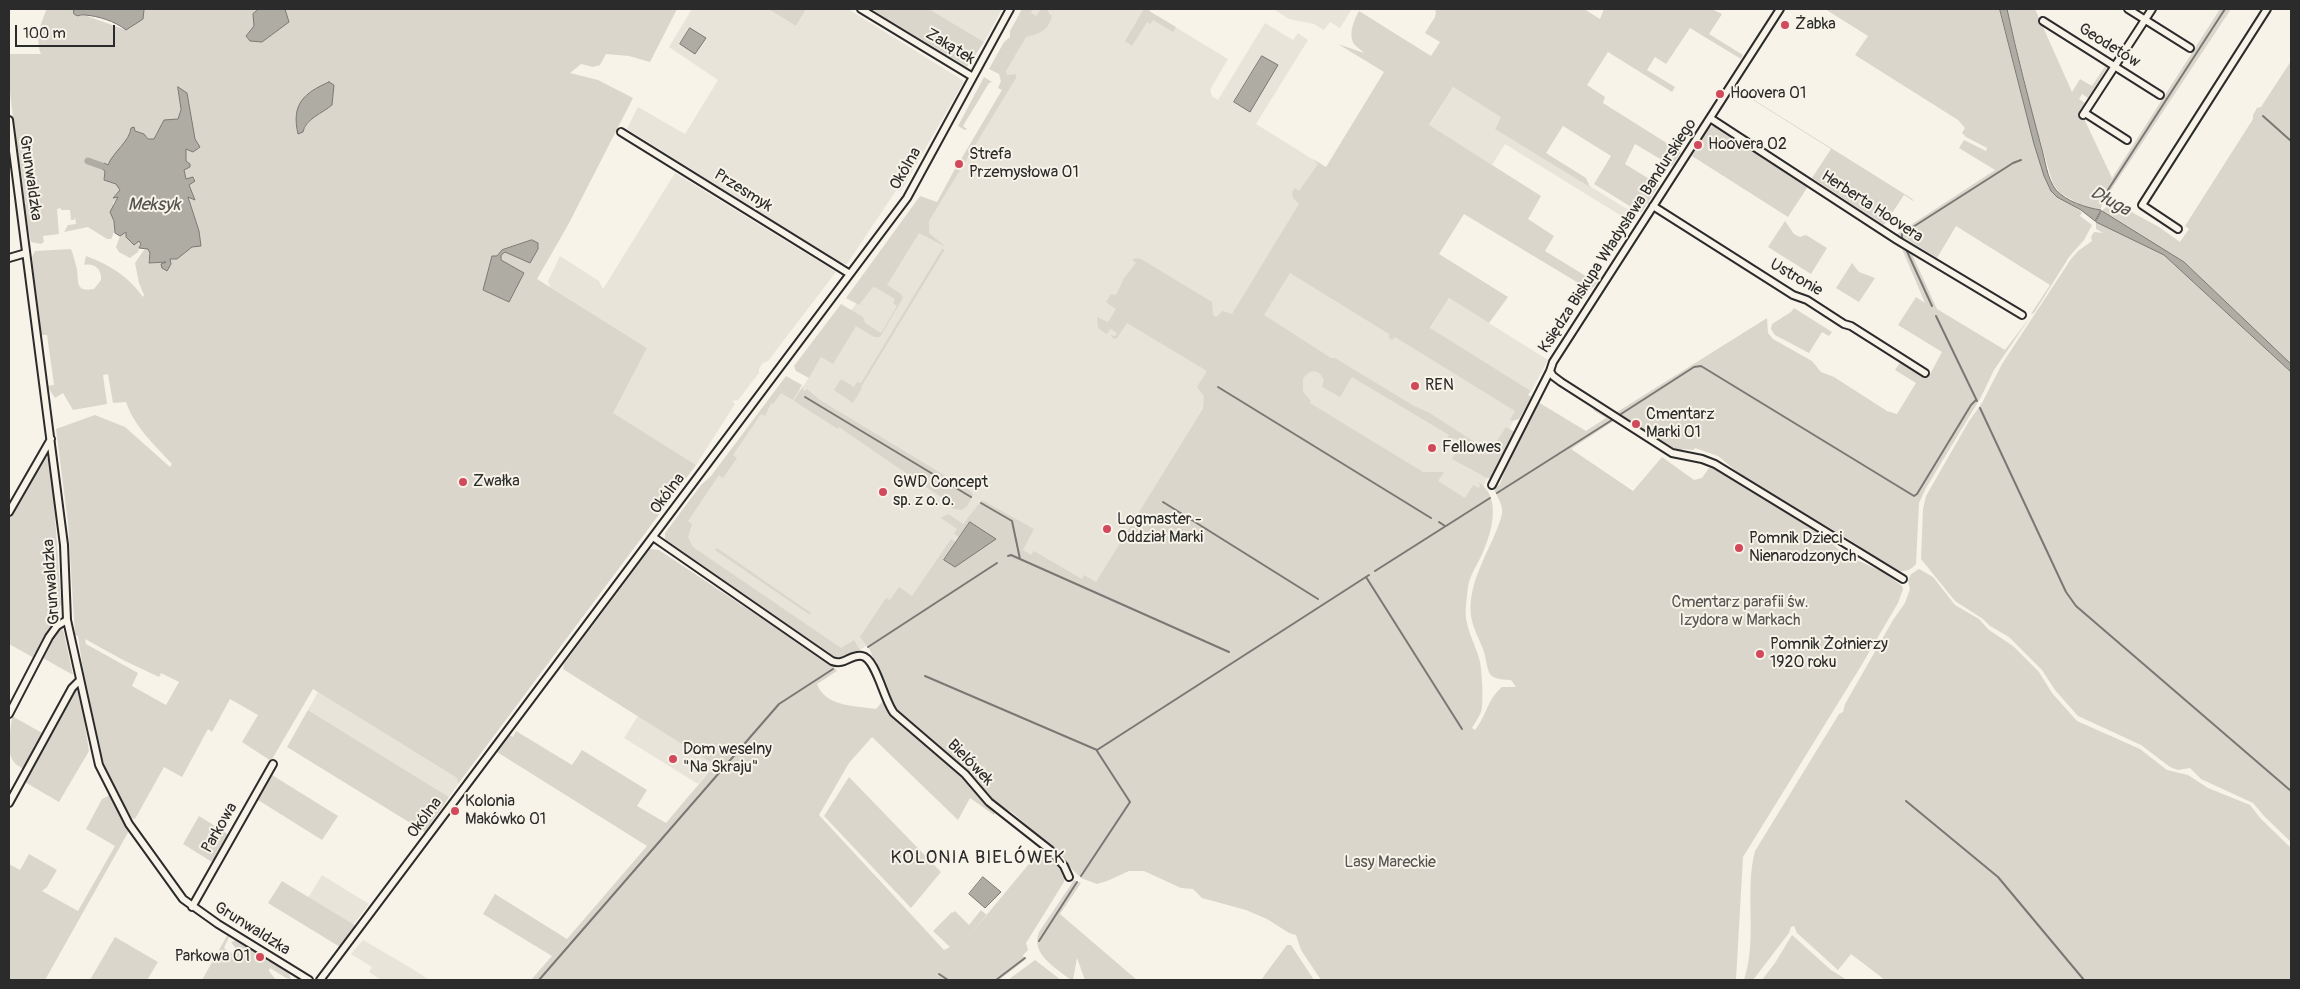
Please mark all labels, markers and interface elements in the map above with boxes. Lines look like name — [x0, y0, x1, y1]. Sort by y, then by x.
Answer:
scale bar — [18, 15, 118, 47]
place label: Żabka — [1795, 15, 1836, 35]
marker: Żabka — [1779, 19, 1791, 31]
street label: Geodetów — [2075, 20, 2143, 72]
text: 100 m — [23, 24, 66, 43]
street label: Zakątek — [922, 25, 978, 69]
place label: Hoovera 01 — [1730, 84, 1806, 104]
marker: Hoovera 01 — [1714, 88, 1726, 100]
street label: Księdza Biskupa Władysława Bandurskiego — [1535, 115, 1701, 357]
street label: Grunwaldzka — [15, 134, 45, 222]
place label: Hoovera 02 — [1708, 135, 1787, 155]
marker: Hoovera 02 — [1692, 139, 1704, 151]
street label: Okólna — [886, 144, 926, 194]
place label: Strefa Przemysłowa 01 — [969, 145, 1079, 183]
marker: Strefa Przemysłowa 01 — [953, 158, 965, 170]
street label: Przesmyk — [710, 166, 776, 216]
street label: Herberta Hoovera — [1818, 167, 1926, 247]
water label: Długa — [2086, 182, 2134, 222]
water label: Meksyk — [128, 194, 180, 216]
street label: Ustronie — [1766, 255, 1826, 301]
place label: REN — [1425, 376, 1454, 396]
marker: REN — [1409, 380, 1421, 392]
place label: Cmentarz Marki 01 — [1646, 405, 1714, 443]
marker: Cmentarz Marki 01 — [1630, 418, 1642, 430]
place label: Fellowes — [1442, 438, 1501, 458]
marker: Fellowes — [1426, 442, 1438, 454]
street label: Okólna — [647, 470, 689, 518]
place label: Zwałka — [473, 472, 520, 492]
place label: GWD Concept sp. z o. o. — [893, 473, 988, 511]
marker: Zwałka — [457, 476, 469, 488]
marker: GWD Concept sp. z o. o. — [877, 486, 889, 498]
place label: Logmaster - Oddział Marki — [1117, 510, 1203, 548]
marker: Logmaster - Oddział Marki — [1101, 523, 1113, 535]
place label: Pomnik Dzieci Nienarodzonych — [1749, 529, 1857, 567]
street label: Grunwaldzka — [39, 539, 65, 625]
marker: Pomnik Dzieci Nienarodzonych — [1733, 542, 1745, 554]
park label: Cmentarz parafii św. Izydora w Markach — [1671, 593, 1809, 631]
place label: Pomnik Żołnierzy 1920 roku — [1770, 635, 1888, 673]
marker: Pomnik Żołnierzy 1920 roku — [1754, 648, 1766, 660]
street label: Bielówek — [943, 736, 997, 790]
place label: Dom weselny "Na Skraju" — [683, 740, 772, 778]
marker: Dom weselny "Na Skraju" — [667, 753, 679, 765]
place label: Kolonia Makówko 01 — [465, 792, 546, 830]
street label: Okólna — [404, 794, 446, 842]
street label: Parkowa — [198, 800, 242, 856]
marker: Kolonia Makówko 01 — [449, 805, 461, 817]
district label: KOLONIA BIELÓWEK — [888, 847, 1068, 869]
park label: Lasy Mareckie — [1344, 853, 1436, 873]
street label: Grunwaldzka — [211, 898, 293, 960]
place label: Parkowa 01 — [175, 947, 250, 967]
marker: Parkowa 01 — [254, 951, 266, 963]

